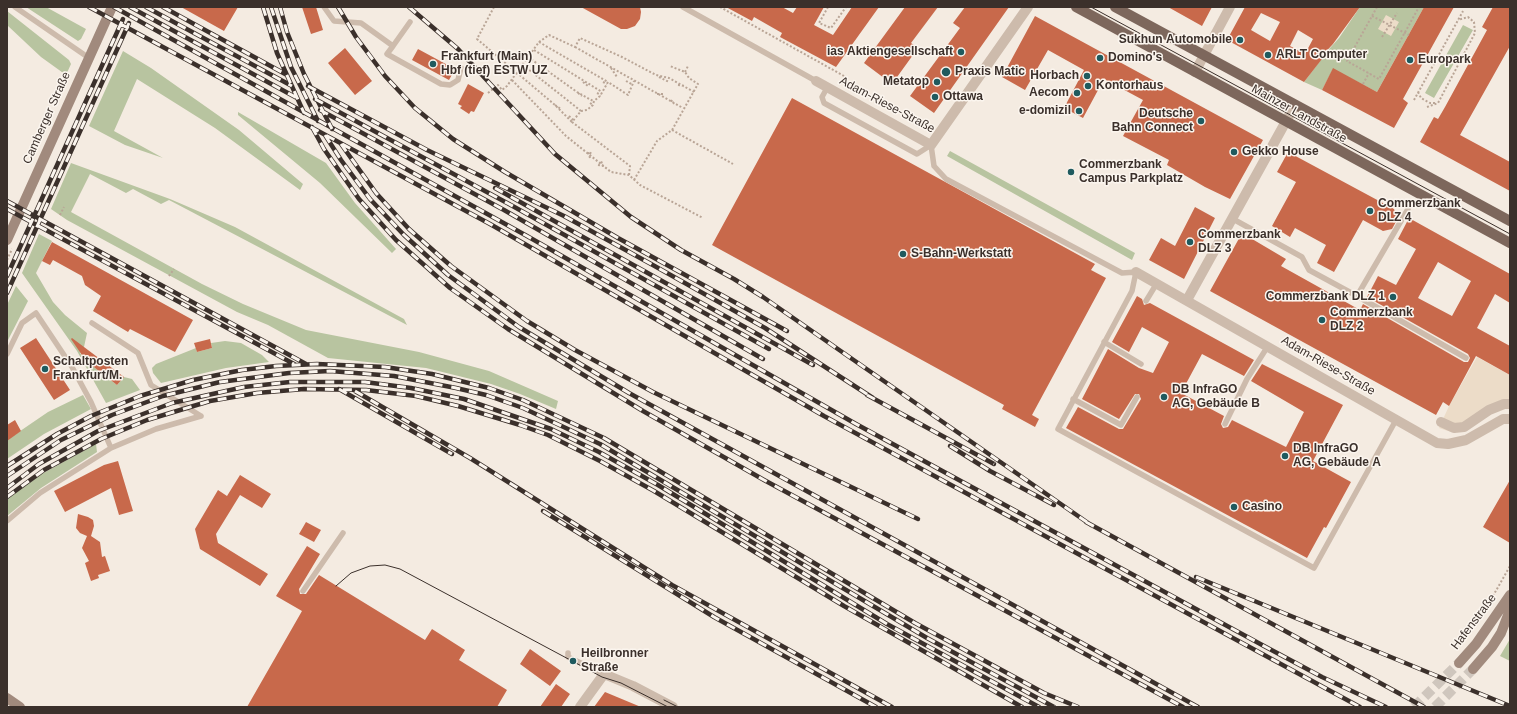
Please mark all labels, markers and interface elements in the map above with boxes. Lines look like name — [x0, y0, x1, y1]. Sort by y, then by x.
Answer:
place label: Sukhun Automobile — [1119, 33, 1232, 47]
marker: Sukhun Automobile — [1235, 35, 1245, 45]
place label: ias Aktiengesellschaft — [827, 45, 953, 59]
marker: ias Aktiengesellschaft — [956, 47, 966, 57]
place label: ARLT Computer — [1276, 48, 1367, 62]
place label: Frankfurt (Main) Hbf (tief) ESTW UZ — [441, 50, 548, 78]
marker: ARLT Computer — [1263, 50, 1273, 60]
place label: Domino's — [1108, 51, 1162, 65]
marker: Domino's — [1095, 53, 1105, 63]
place label: Europark — [1418, 53, 1471, 67]
marker: Europark — [1405, 55, 1415, 65]
marker: Frankfurt (Main) Hbf (tief) ESTW UZ — [428, 59, 438, 69]
place label: Praxis Matic — [955, 65, 1025, 79]
marker: Praxis Matic — [940, 66, 952, 78]
place label: Horbach — [1030, 69, 1079, 83]
street label: Camberger Straße — [20, 70, 74, 166]
marker: Horbach — [1082, 71, 1092, 81]
street label: Adam-Riese-Straße — [837, 74, 937, 136]
place label: Metatop — [883, 75, 929, 89]
marker: Metatop — [932, 77, 942, 87]
place label: Kontorhaus — [1096, 79, 1163, 93]
marker: Kontorhaus — [1083, 81, 1093, 91]
street label: Mainzer Landstraße — [1249, 82, 1349, 146]
place label: Aecom — [1029, 86, 1069, 100]
marker: Aecom — [1072, 88, 1082, 98]
place label: Ottawa — [943, 90, 983, 104]
marker: Ottawa — [930, 92, 940, 102]
place label: e-domizil — [1019, 104, 1071, 118]
marker: e-domizil — [1074, 106, 1084, 116]
place label: Deutsche Bahn Connect — [1112, 107, 1193, 135]
marker: Deutsche Bahn Connect — [1196, 116, 1206, 126]
place label: Gekko House — [1242, 145, 1319, 159]
marker: Gekko House — [1229, 147, 1239, 157]
place label: Commerzbank Campus Parkplatz — [1079, 158, 1183, 186]
marker: Commerzbank Campus Parkplatz — [1066, 167, 1076, 177]
place label: Commerzbank DLZ 4 — [1378, 197, 1461, 225]
marker: Commerzbank DLZ 4 — [1365, 206, 1375, 216]
place label: Commerzbank DLZ 3 — [1198, 228, 1281, 256]
marker: Commerzbank DLZ 3 — [1185, 237, 1195, 247]
place label: S-Bahn-Werkstatt — [911, 247, 1011, 261]
marker: S-Bahn-Werkstatt — [898, 249, 908, 259]
place label: Commerzbank DLZ 1 — [1266, 290, 1385, 304]
marker: Commerzbank DLZ 1 — [1388, 292, 1398, 302]
place label: Commerzbank DLZ 2 — [1330, 306, 1413, 334]
marker: Commerzbank DLZ 2 — [1317, 315, 1327, 325]
street label: Adam-Riese-Straße — [1278, 333, 1378, 399]
place label: Schaltposten Frankfurt/M. — [53, 355, 128, 383]
marker: Schaltposten Frankfurt/M. — [40, 364, 50, 374]
place label: DB InfraGO AG, Gebäude B — [1172, 383, 1260, 411]
marker: DB InfraGO AG, Gebäude B — [1159, 392, 1169, 402]
place label: DB InfraGO AG, Gebäude A — [1293, 442, 1381, 470]
marker: DB InfraGO AG, Gebäude A — [1280, 451, 1290, 461]
place label: Casino — [1242, 500, 1282, 514]
marker: Casino — [1229, 502, 1239, 512]
street label: Hafenstraße — [1448, 591, 1500, 653]
place label: Heilbronner Straße — [581, 647, 648, 675]
marker: Heilbronner Straße — [568, 656, 578, 666]

